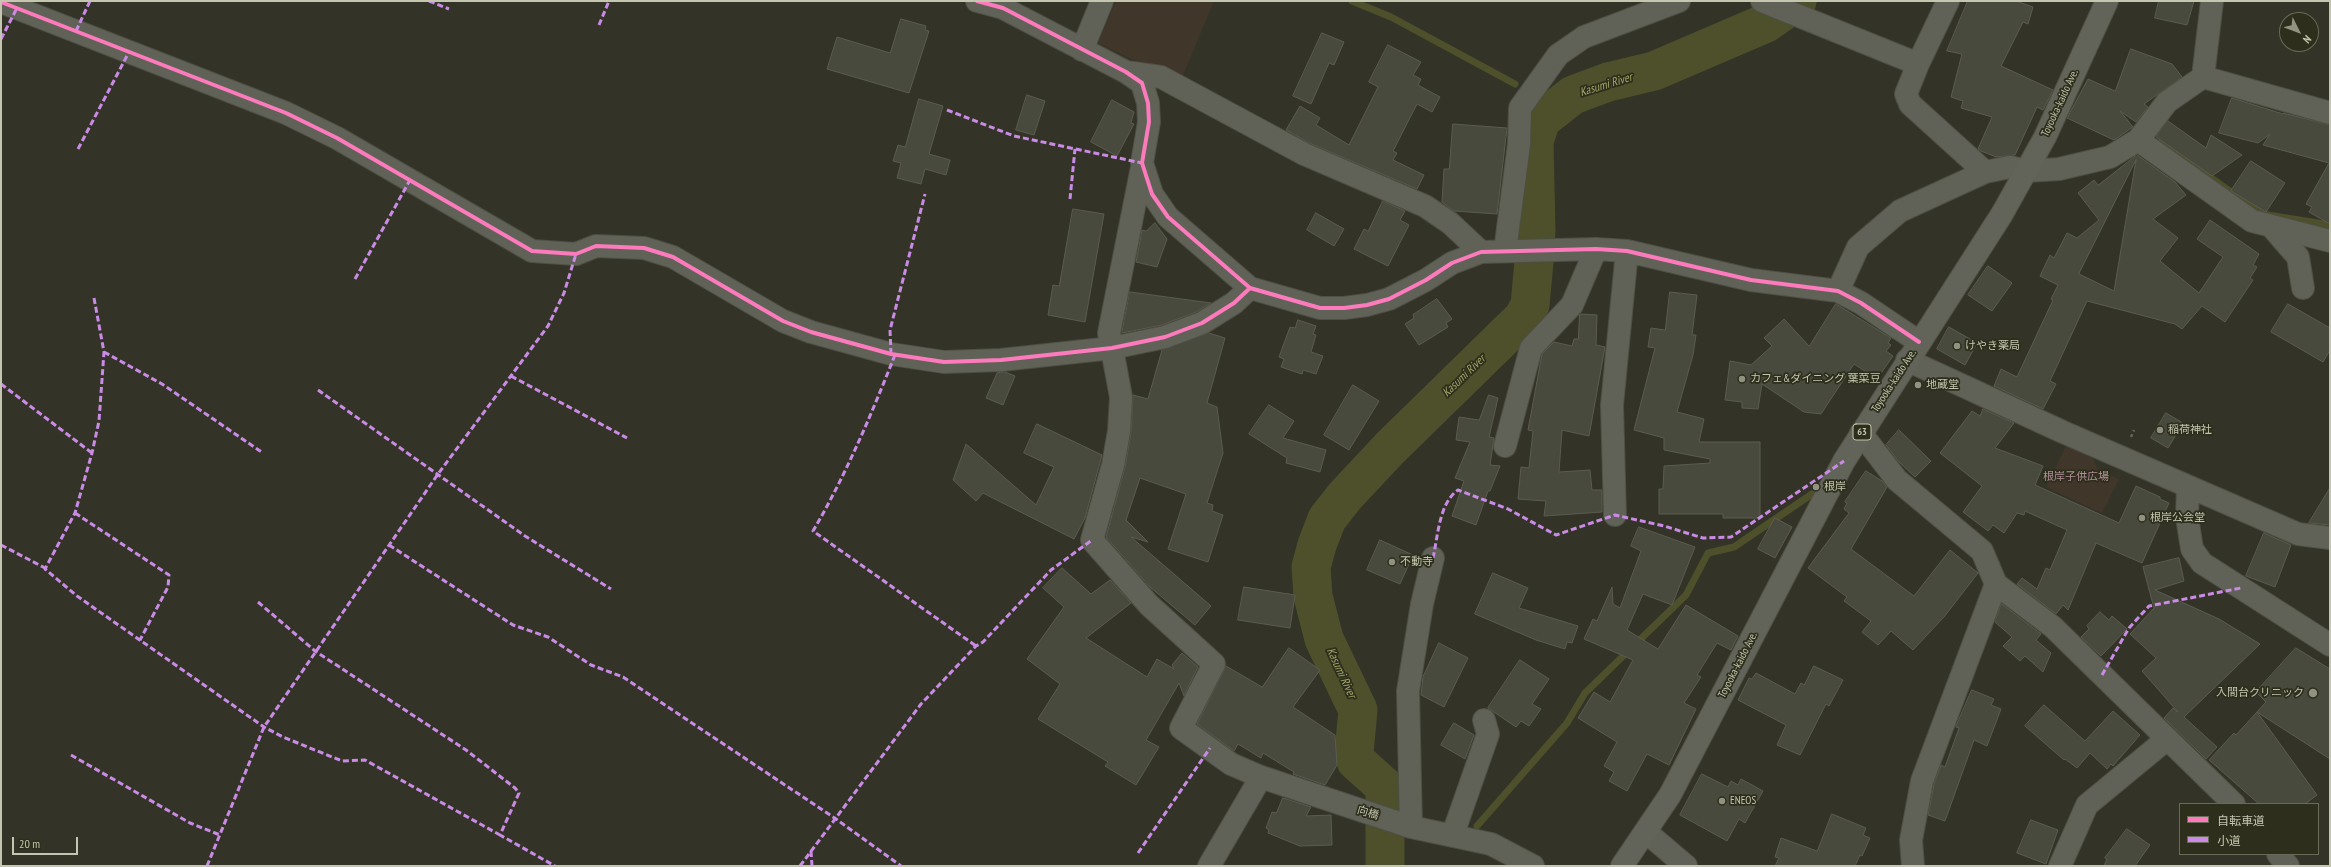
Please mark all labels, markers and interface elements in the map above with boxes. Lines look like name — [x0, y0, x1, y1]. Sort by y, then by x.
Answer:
north arrow — [2279, 12, 2319, 52]
text: N — [2300, 32, 2314, 46]
street label: Toyooka-kaido Ave. — [2039, 67, 2081, 139]
water label: Kasumi River — [1578, 70, 1634, 100]
place label: けやき薬局 — [1965, 339, 2020, 353]
marker: けやき薬局 — [1952, 341, 1962, 351]
street label: Toyooka-kaido Ave. — [1869, 347, 1919, 415]
water label: Kasumi River — [1440, 352, 1488, 400]
place label: カフェ&ダイニング 葉菜豆 — [1750, 372, 1881, 386]
marker: カフェ&ダイニング 葉菜豆 — [1737, 374, 1747, 384]
place label: 地蔵堂 — [1926, 378, 1959, 392]
marker: 地蔵堂 — [1913, 380, 1923, 390]
place label: 稲荷神社 — [2168, 423, 2212, 437]
road number: 63 — [1853, 424, 1871, 440]
marker: 稲荷神社 — [2155, 425, 2165, 435]
park label: 根岸子供広場 — [2043, 470, 2109, 484]
place label: 根岸 — [1824, 480, 1846, 494]
marker: 根岸 — [1811, 482, 1821, 492]
place label: 根岸公会堂 — [2150, 511, 2205, 525]
marker: 根岸公会堂 — [2137, 513, 2147, 523]
place label: 不動寺 — [1400, 555, 1433, 569]
marker: 不動寺 — [1387, 557, 1397, 567]
street label: Toyooka-kaido Ave. — [1716, 630, 1760, 700]
water label: Kasumi River — [1323, 646, 1359, 700]
place label: 入間台クリニック — [2216, 686, 2304, 700]
marker: 入間台クリニック — [2307, 687, 2319, 699]
place label: ENEOS — [1730, 794, 1756, 808]
marker: ENEOS — [1717, 796, 1727, 806]
street label: 向橋 — [1356, 803, 1380, 823]
legend — [2179, 803, 2319, 855]
text: 自転車道 — [2217, 813, 2265, 828]
scale bar — [14, 829, 80, 855]
text: 小道 — [2217, 833, 2241, 848]
text: 20 m — [19, 836, 40, 851]

